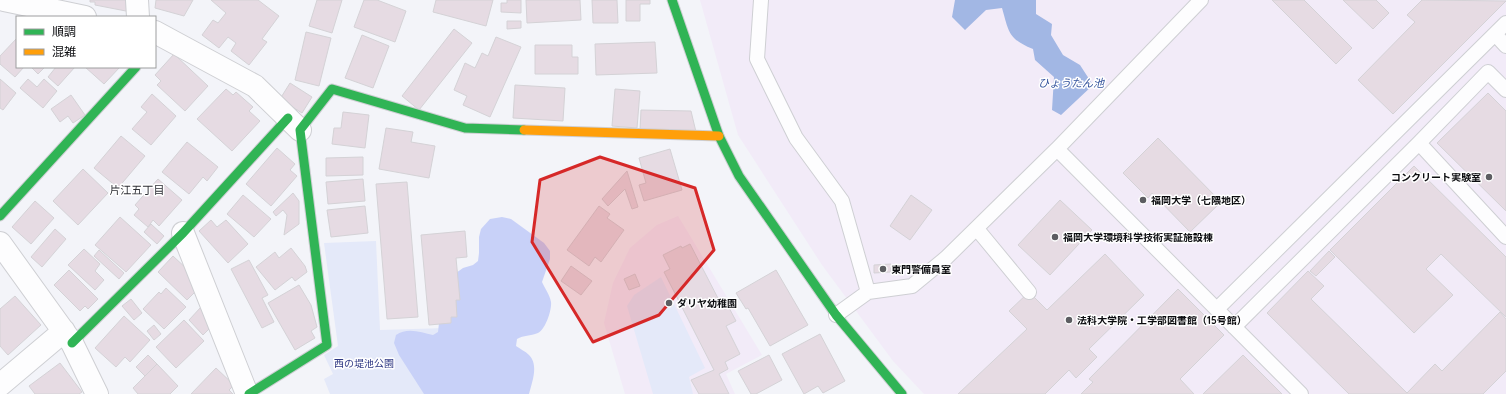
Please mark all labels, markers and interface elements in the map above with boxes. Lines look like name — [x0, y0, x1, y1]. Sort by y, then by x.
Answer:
legend — [16, 16, 156, 68]
text: 順調 — [52, 24, 76, 39]
text: 混雑 — [52, 44, 76, 59]
water label: ひょうたん池 — [1038, 76, 1105, 90]
place label: コンクリート実験室 — [1391, 171, 1481, 184]
marker: コンクリート実験室 — [1484, 172, 1494, 182]
district label: 片江五丁目 — [110, 183, 165, 197]
place label: 福岡大学（七隈地区） — [1151, 194, 1251, 207]
marker: 福岡大学（七隈地区） — [1138, 195, 1148, 205]
place label: 福岡大学環境科学技術実証施設棟 — [1063, 231, 1213, 244]
marker: 福岡大学環境科学技術実証施設棟 — [1050, 232, 1060, 242]
place label: 東門警備員室 — [891, 263, 951, 276]
marker: 東門警備員室 — [878, 264, 888, 274]
place label: ダリヤ幼稚園 — [677, 297, 737, 310]
marker: ダリヤ幼稚園 — [664, 298, 674, 308]
place label: 法科大学院・工学部図書館（15号館） — [1077, 314, 1247, 327]
marker: 法科大学院・工学部図書館（15号館） — [1064, 315, 1074, 325]
park label: 西の堤池公園 — [334, 357, 394, 370]

